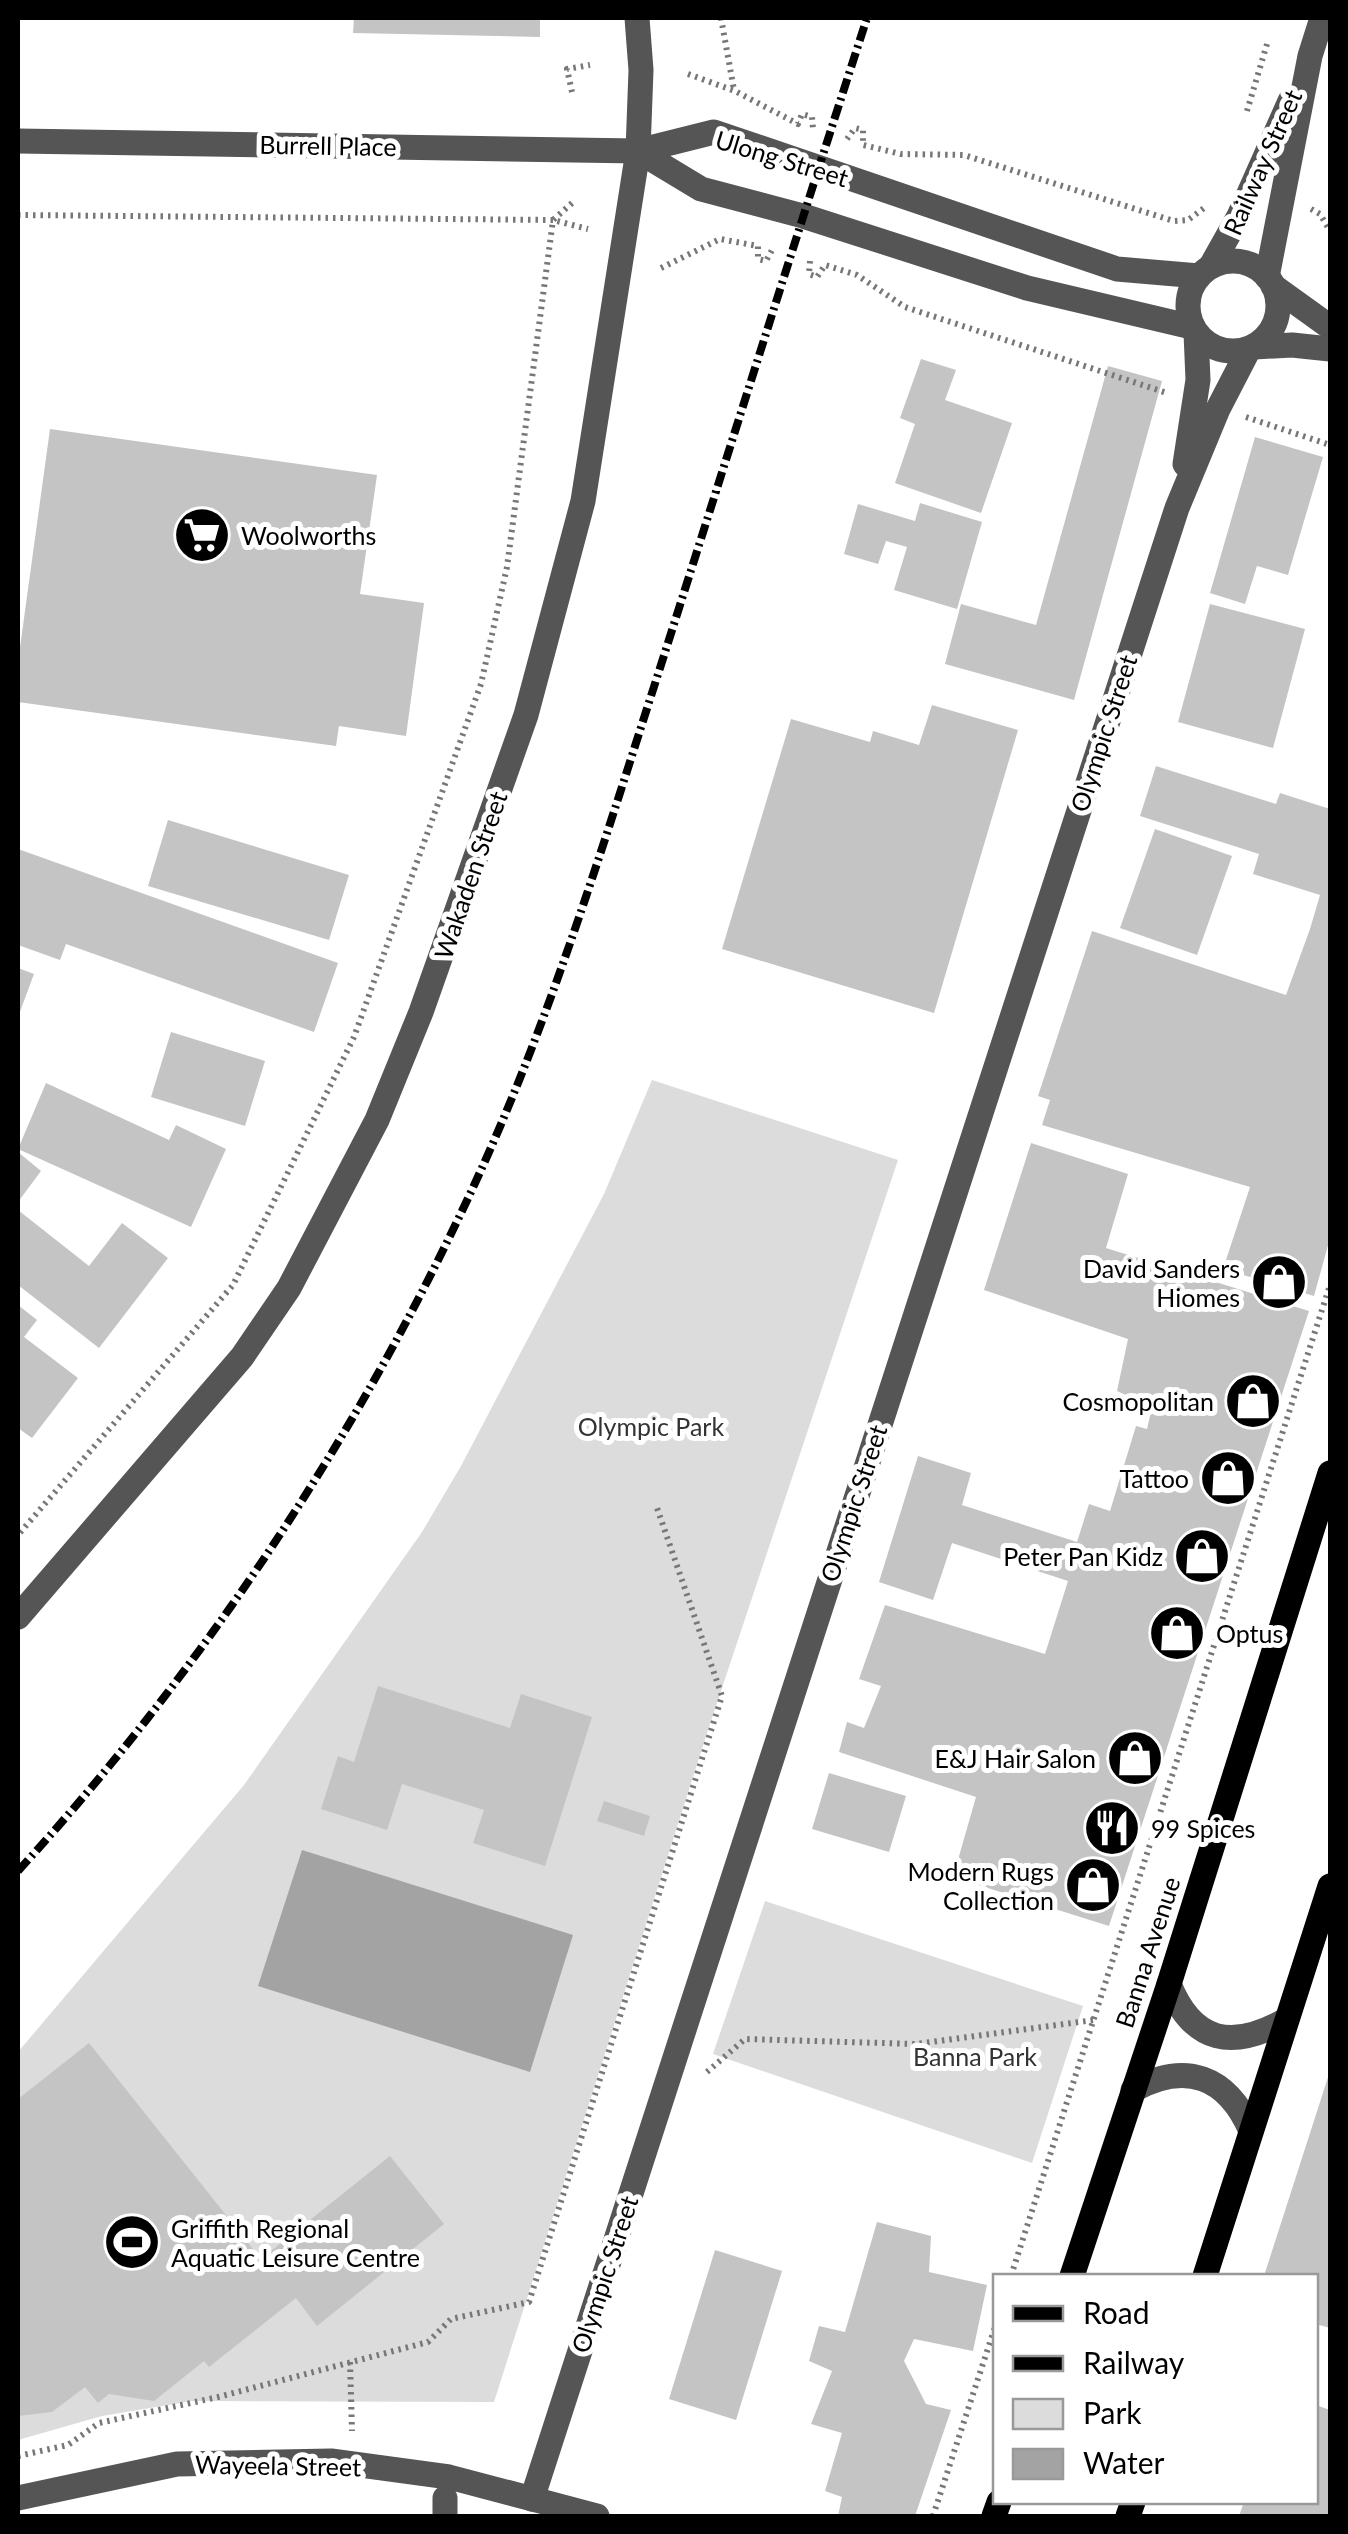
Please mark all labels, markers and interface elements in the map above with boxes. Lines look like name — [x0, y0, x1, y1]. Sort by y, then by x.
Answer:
street label: Railway Street — [1217, 85, 1307, 239]
street label: Ulong Street — [712, 124, 852, 192]
street label: Burrell Place — [259, 129, 397, 161]
supermarket icon: Woolworths — [172, 505, 232, 565]
place label: Woolworths — [241, 520, 376, 550]
street label: Olympic Street — [1064, 651, 1143, 815]
street label: Wakaden Street — [427, 787, 513, 963]
shop icon: David Sanders Hiomes — [1249, 1252, 1309, 1312]
place label: David Sanders Hiomes — [1083, 1253, 1240, 1312]
shop icon: Cosmopolitan — [1223, 1371, 1283, 1431]
place label: Cosmopolitan — [1062, 1386, 1214, 1416]
park label: Olympic Park — [578, 1411, 724, 1441]
street label: Olympic Street — [814, 1421, 893, 1585]
shop icon: Tattoo — [1198, 1448, 1258, 1508]
place label: Tattoo — [1119, 1463, 1189, 1493]
shop icon: Peter Pan Kidz — [1172, 1526, 1232, 1586]
place label: Peter Pan Kidz — [1003, 1541, 1163, 1571]
shop icon: Optus — [1147, 1603, 1207, 1663]
place label: Optus — [1216, 1618, 1283, 1648]
shop icon: E&J Hair Salon — [1105, 1728, 1165, 1788]
place label: E&J Hair Salon — [935, 1743, 1096, 1773]
restaurant icon: 99 Spices — [1082, 1798, 1142, 1858]
place label: 99 Spices — [1151, 1813, 1255, 1843]
shop icon: Modern Rugs Collection — [1063, 1855, 1123, 1915]
place label: Modern Rugs Collection — [907, 1856, 1054, 1915]
street label: Banna Avenue — [1108, 1873, 1186, 2031]
park label: Banna Park — [913, 2041, 1037, 2071]
street label: Olympic Street — [565, 2192, 644, 2356]
sports icon: Griffith Regional Aquatic Leisure Centre — [102, 2212, 162, 2272]
place label: Griffith Regional Aquatic Leisure Centre — [171, 2213, 420, 2272]
legend — [993, 2274, 1318, 2504]
text: Road — [1083, 2294, 1150, 2330]
text: Railway — [1083, 2344, 1185, 2380]
text: Park — [1083, 2394, 1142, 2430]
text: Water — [1083, 2444, 1165, 2480]
street label: Wayeela Street — [195, 2449, 361, 2481]

